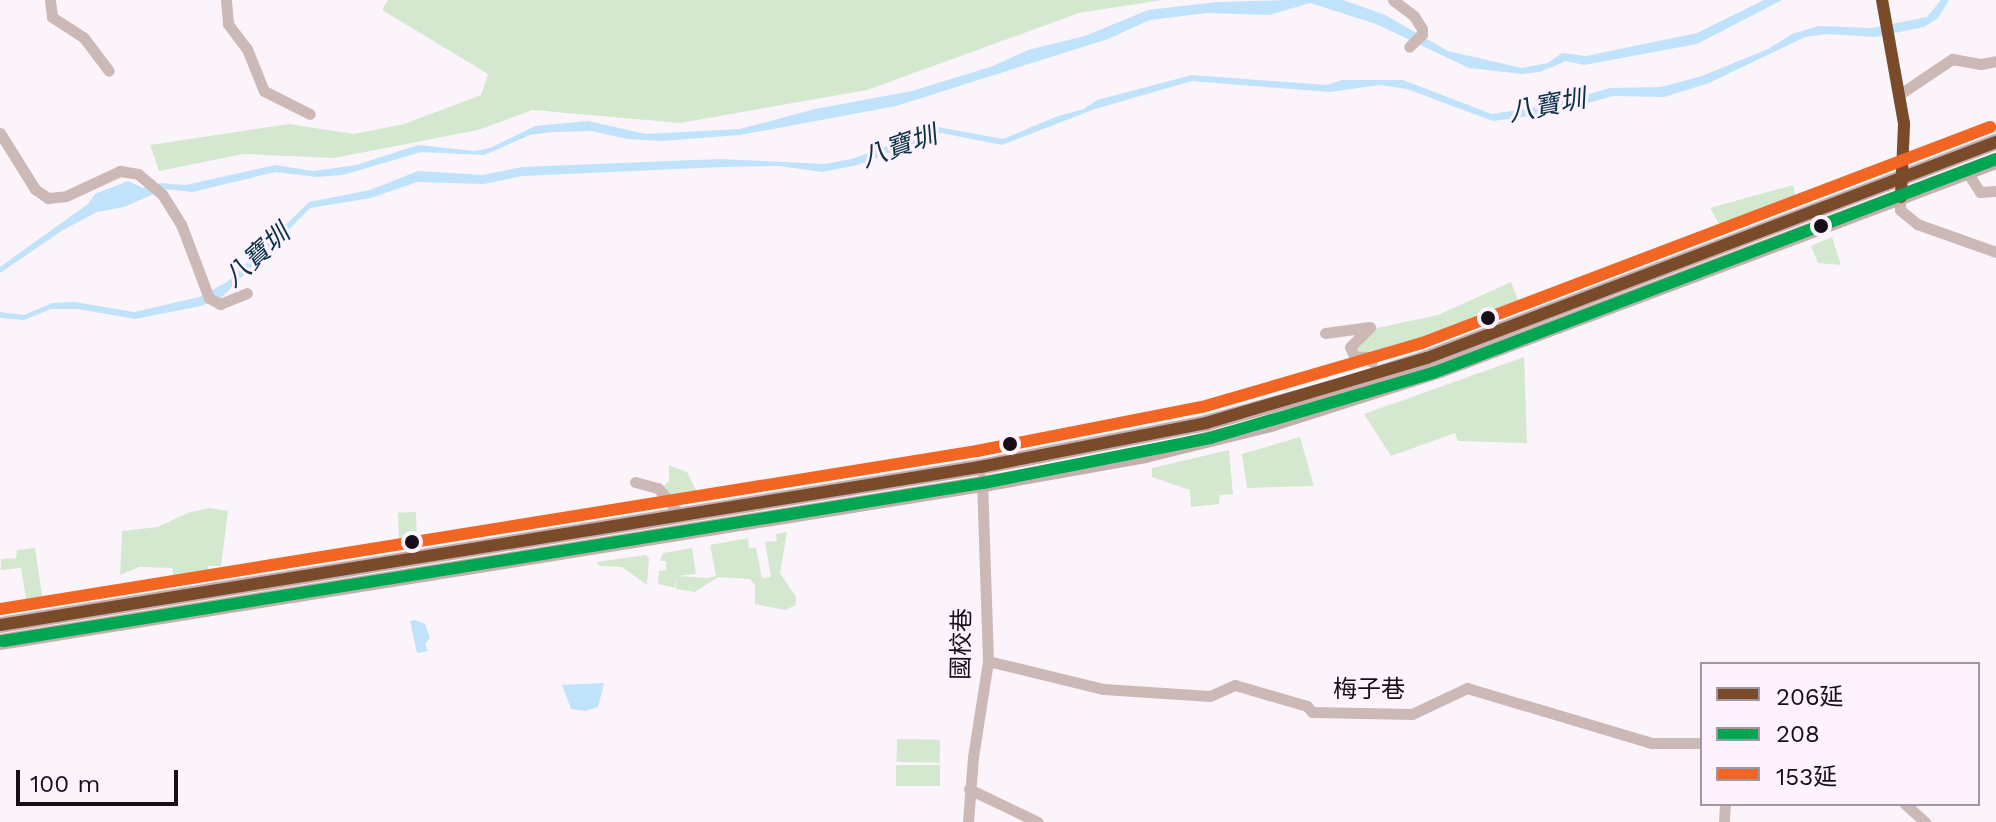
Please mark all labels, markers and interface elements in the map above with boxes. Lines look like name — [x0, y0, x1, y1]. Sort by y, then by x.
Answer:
water label: 八寶圳 — [1506, 83, 1588, 129]
water label: 八寶圳 — [857, 120, 941, 174]
water label: 八寶圳 — [218, 218, 296, 294]
unlabelled marker — [1813, 218, 1829, 234]
unlabelled marker — [1480, 310, 1496, 326]
unlabelled marker — [1002, 436, 1018, 452]
unlabelled marker — [404, 534, 420, 550]
street label: 國校巷 — [947, 608, 977, 680]
legend — [1700, 662, 1980, 806]
street label: 梅子巷 — [1333, 676, 1405, 704]
text: 206延 — [1776, 683, 1844, 711]
text: 208 — [1776, 720, 1820, 748]
scale bar — [20, 754, 182, 804]
text: 153延 — [1776, 763, 1837, 791]
text: 100 m — [30, 770, 100, 798]

